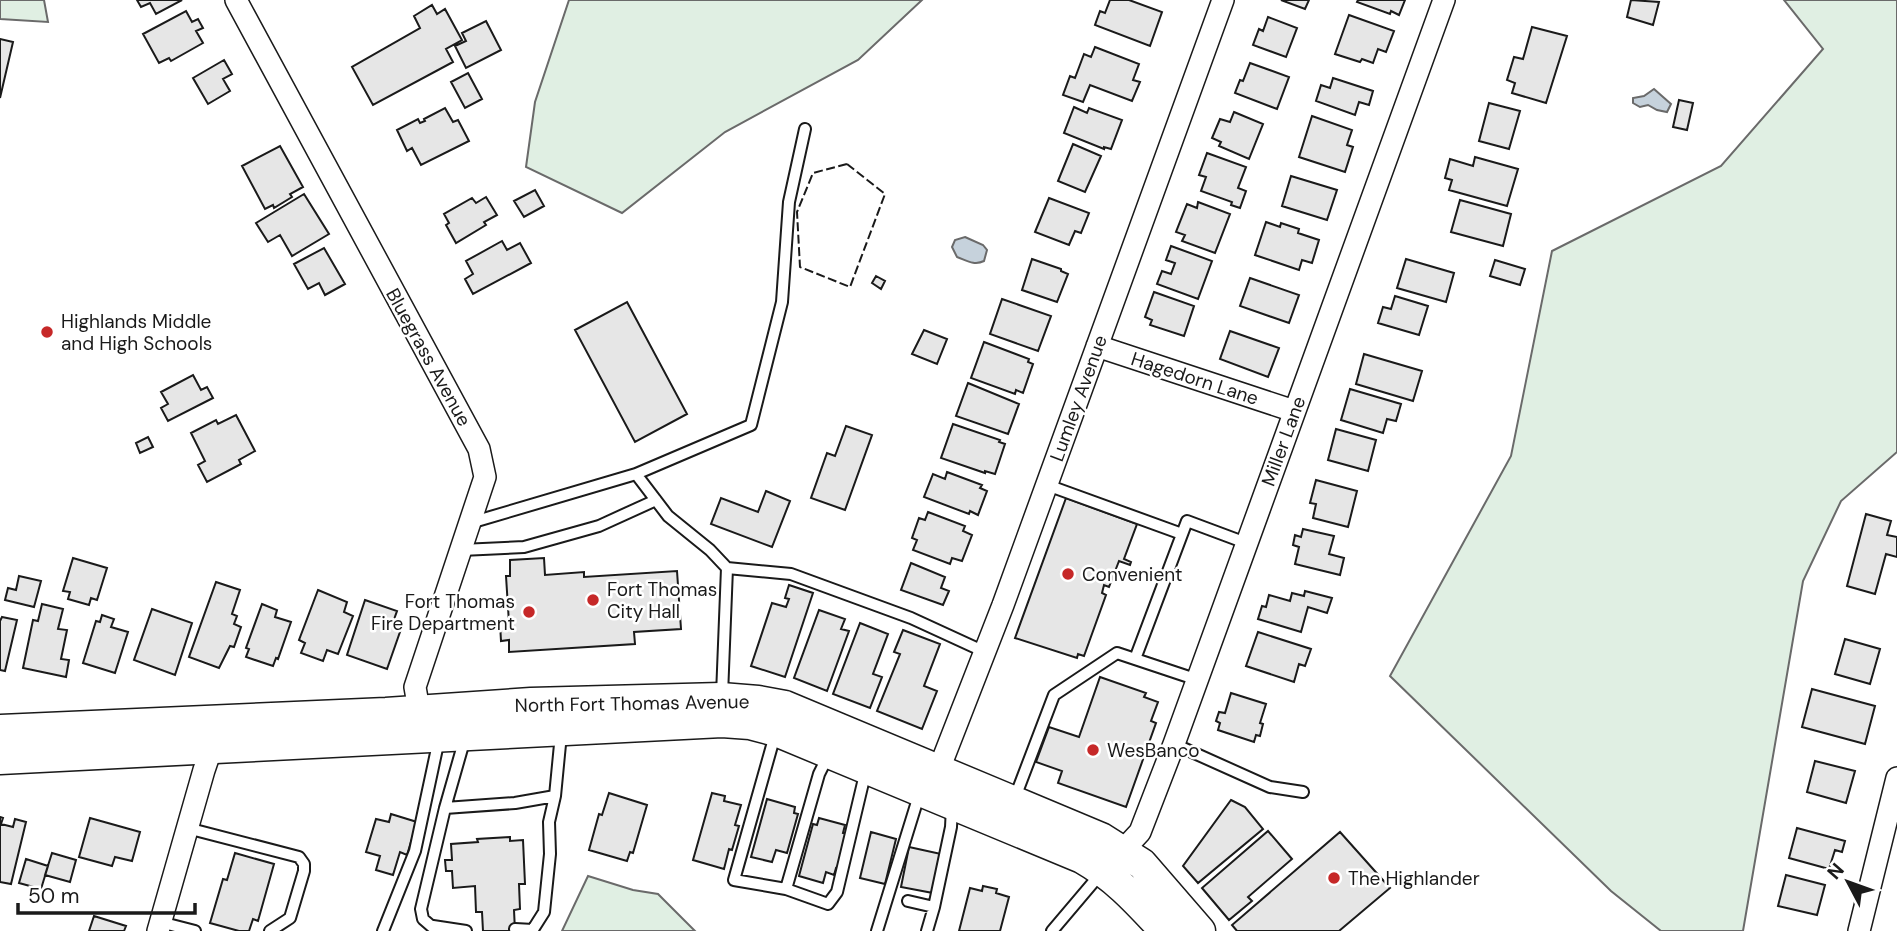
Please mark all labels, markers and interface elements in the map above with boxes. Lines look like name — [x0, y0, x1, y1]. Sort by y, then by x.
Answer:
street label: Bluegrass Avenue — [380, 284, 477, 431]
place label: Highlands Middle and High Schools — [61, 309, 212, 356]
marker: Highlands Middle and High Schools — [39, 324, 55, 340]
street label: Lumley Avenue — [1044, 332, 1113, 465]
street label: Hagedorn Lane — [1128, 346, 1262, 411]
street label: Miller Lane — [1256, 393, 1311, 490]
place label: Convenient — [1082, 562, 1183, 587]
marker: Convenient — [1060, 566, 1076, 582]
place label: Fort Thomas City Hall — [607, 577, 717, 624]
place label: Fort Thomas Fire Department — [371, 589, 515, 636]
marker: Fort Thomas City Hall — [585, 592, 601, 608]
marker: Fort Thomas Fire Department — [521, 604, 537, 620]
street label: North Fort Thomas Avenue — [514, 689, 750, 718]
place label: WesBanco — [1107, 738, 1200, 763]
marker: WesBanco — [1085, 742, 1101, 758]
north arrow — [1813, 847, 1883, 917]
text: N — [1822, 858, 1850, 885]
place label: The Highlander — [1348, 866, 1480, 891]
marker: The Highlander — [1326, 870, 1342, 886]
scale bar — [18, 872, 194, 916]
text: 50 m — [28, 882, 79, 910]

